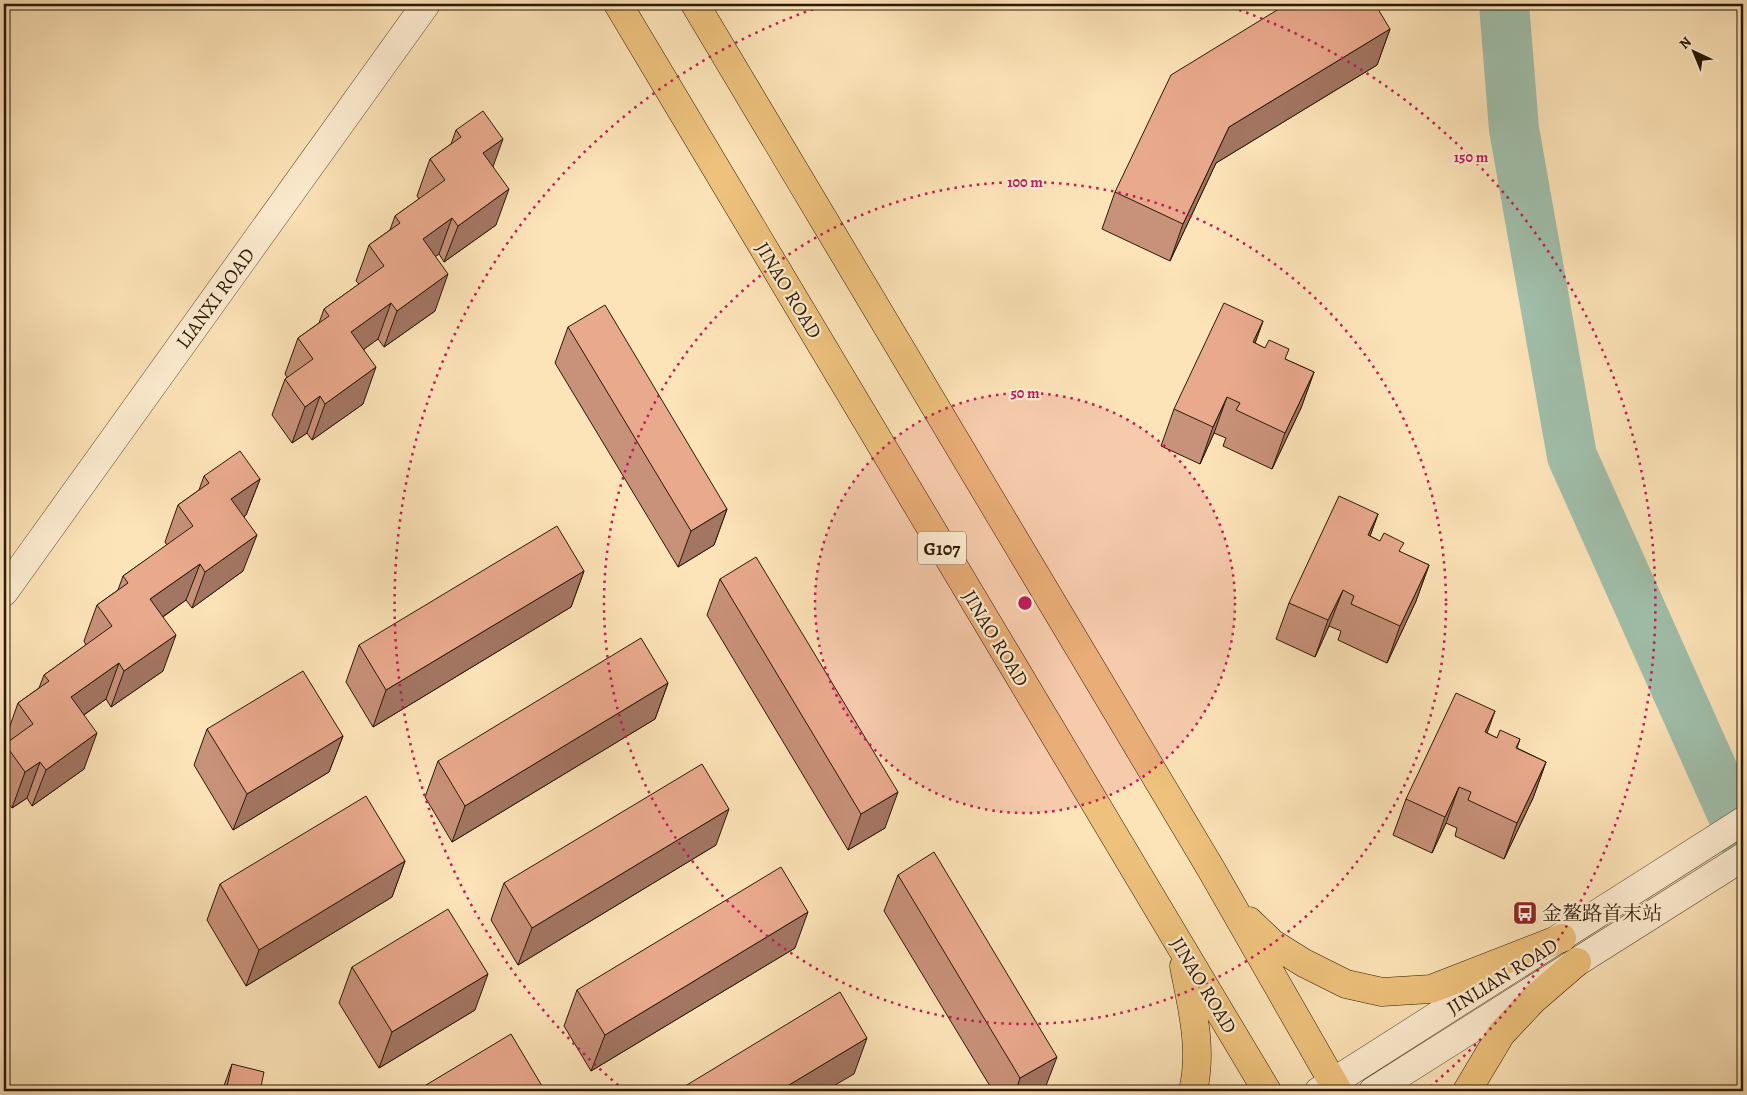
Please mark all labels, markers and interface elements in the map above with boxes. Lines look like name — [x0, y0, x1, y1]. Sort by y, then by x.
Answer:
north arrow — [1670, 28, 1720, 78]
text: N — [1675, 33, 1696, 53]
text: 150 m — [1454, 147, 1489, 167]
text: 100 m — [1007, 172, 1043, 192]
street label: JINAO ROAD — [749, 237, 828, 344]
street label: LIANXI ROAD — [170, 242, 261, 354]
text: 50 m — [1010, 383, 1040, 403]
road number: G107 — [918, 532, 966, 564]
street label: JINAO ROAD — [956, 585, 1035, 692]
centre of rings — [1016, 594, 1034, 612]
bus stop icon: 金鳌路首末站 — [1512, 900, 1538, 926]
place label: 金鳌路首末站 — [1542, 900, 1662, 927]
street label: JINAO ROAD — [1164, 932, 1243, 1039]
street label: JINLIAN ROAD — [1442, 932, 1563, 1021]

